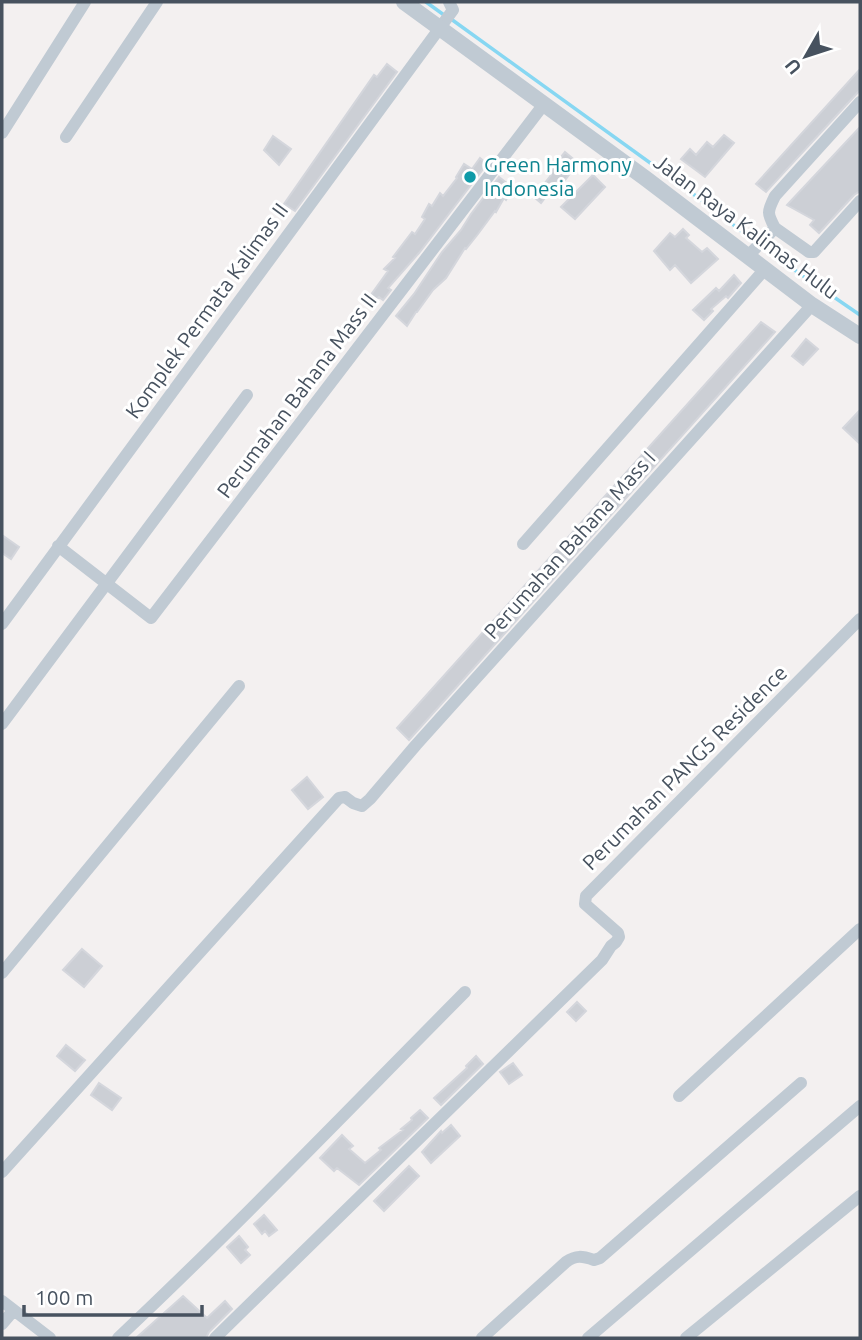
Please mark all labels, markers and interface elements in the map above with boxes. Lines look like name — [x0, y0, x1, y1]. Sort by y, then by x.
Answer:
north arrow — [771, 21, 841, 91]
text: U — [780, 55, 806, 79]
street label: Jalan Raya Kalimas Hulu — [650, 149, 844, 303]
place label: Green Harmony Indonesia — [484, 152, 632, 200]
marker: Green Harmony Indonesia — [462, 169, 478, 185]
street label: Komplek Permata Kalimas II — [120, 198, 292, 423]
street label: Perumahan Bahana Mass II — [212, 289, 381, 502]
street label: Perumahan Bahana Mass I — [479, 446, 660, 643]
street label: Perumahan PANG5 Residence — [577, 660, 791, 874]
scale bar — [24, 1274, 203, 1318]
text: 100 m — [35, 1285, 93, 1309]

